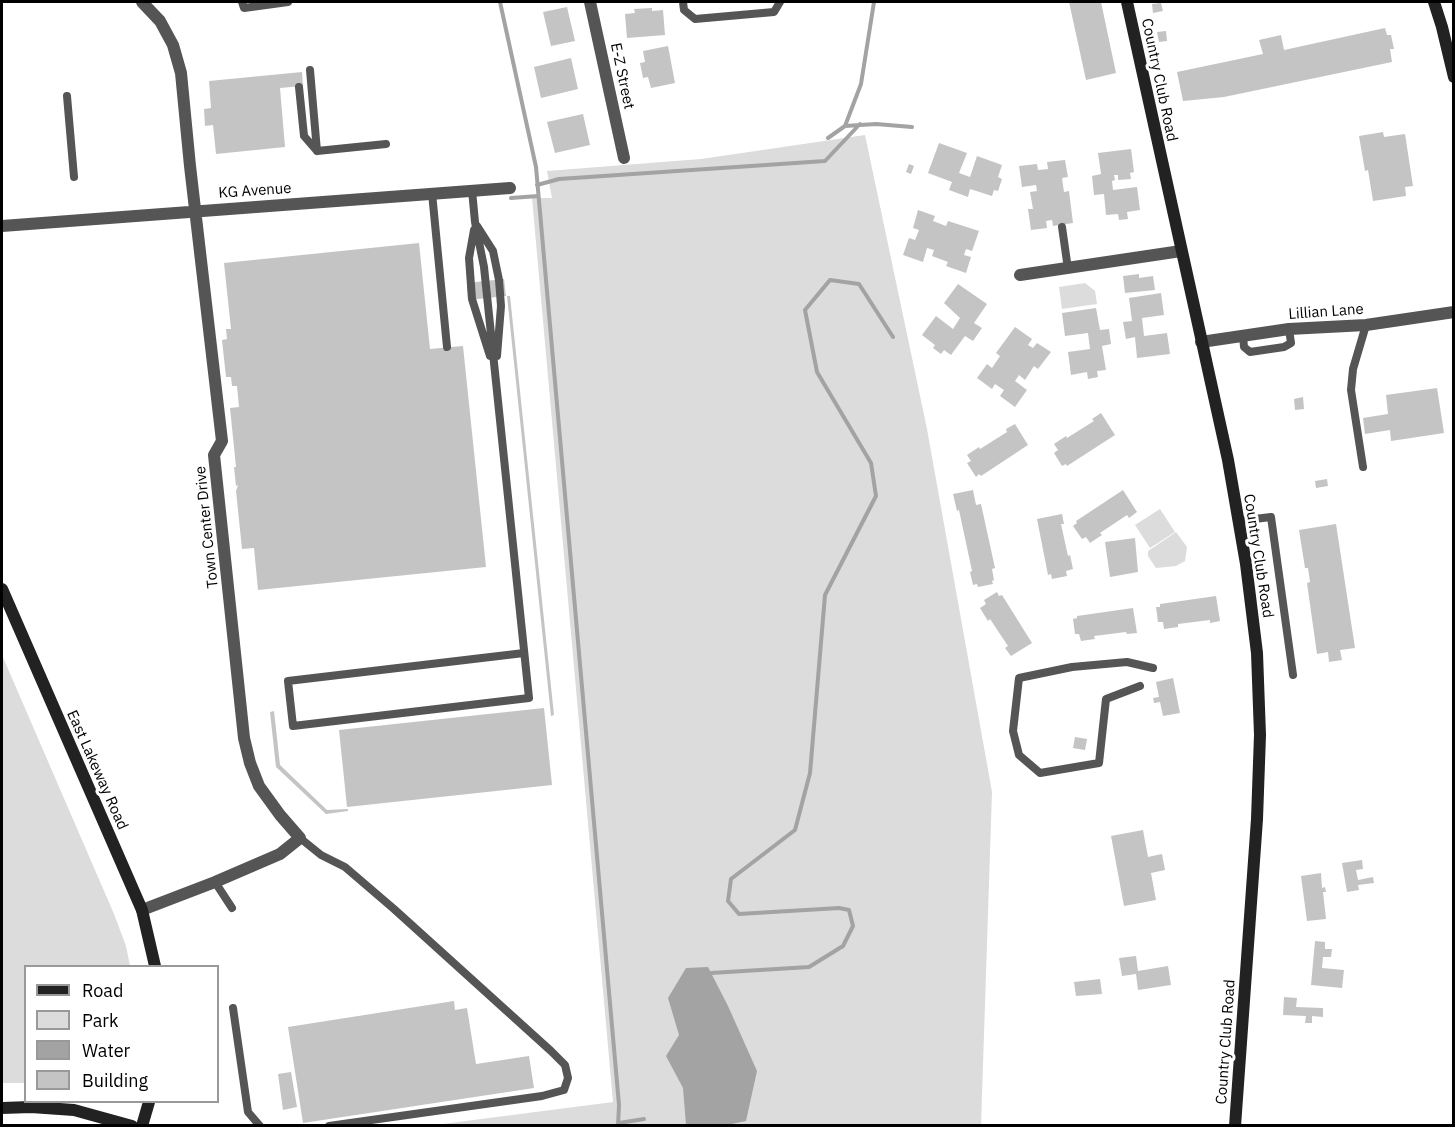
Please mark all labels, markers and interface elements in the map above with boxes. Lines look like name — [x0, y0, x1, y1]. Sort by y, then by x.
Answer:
street label: Country Club Road — [1137, 17, 1181, 143]
street label: E-Z Street — [606, 41, 638, 111]
street label: KG Avenue — [218, 179, 292, 203]
street label: Lillian Lane — [1288, 300, 1364, 324]
street label: Town Center Drive — [192, 465, 222, 589]
street label: Country Club Road — [1239, 493, 1277, 619]
street label: East Lakeway Road — [63, 707, 131, 833]
legend — [24, 965, 219, 1103]
text: Road — [82, 979, 123, 1002]
street label: Country Club Road — [1213, 979, 1239, 1105]
text: Park — [82, 1009, 118, 1032]
text: Water — [82, 1039, 130, 1062]
text: Building — [82, 1069, 148, 1092]

